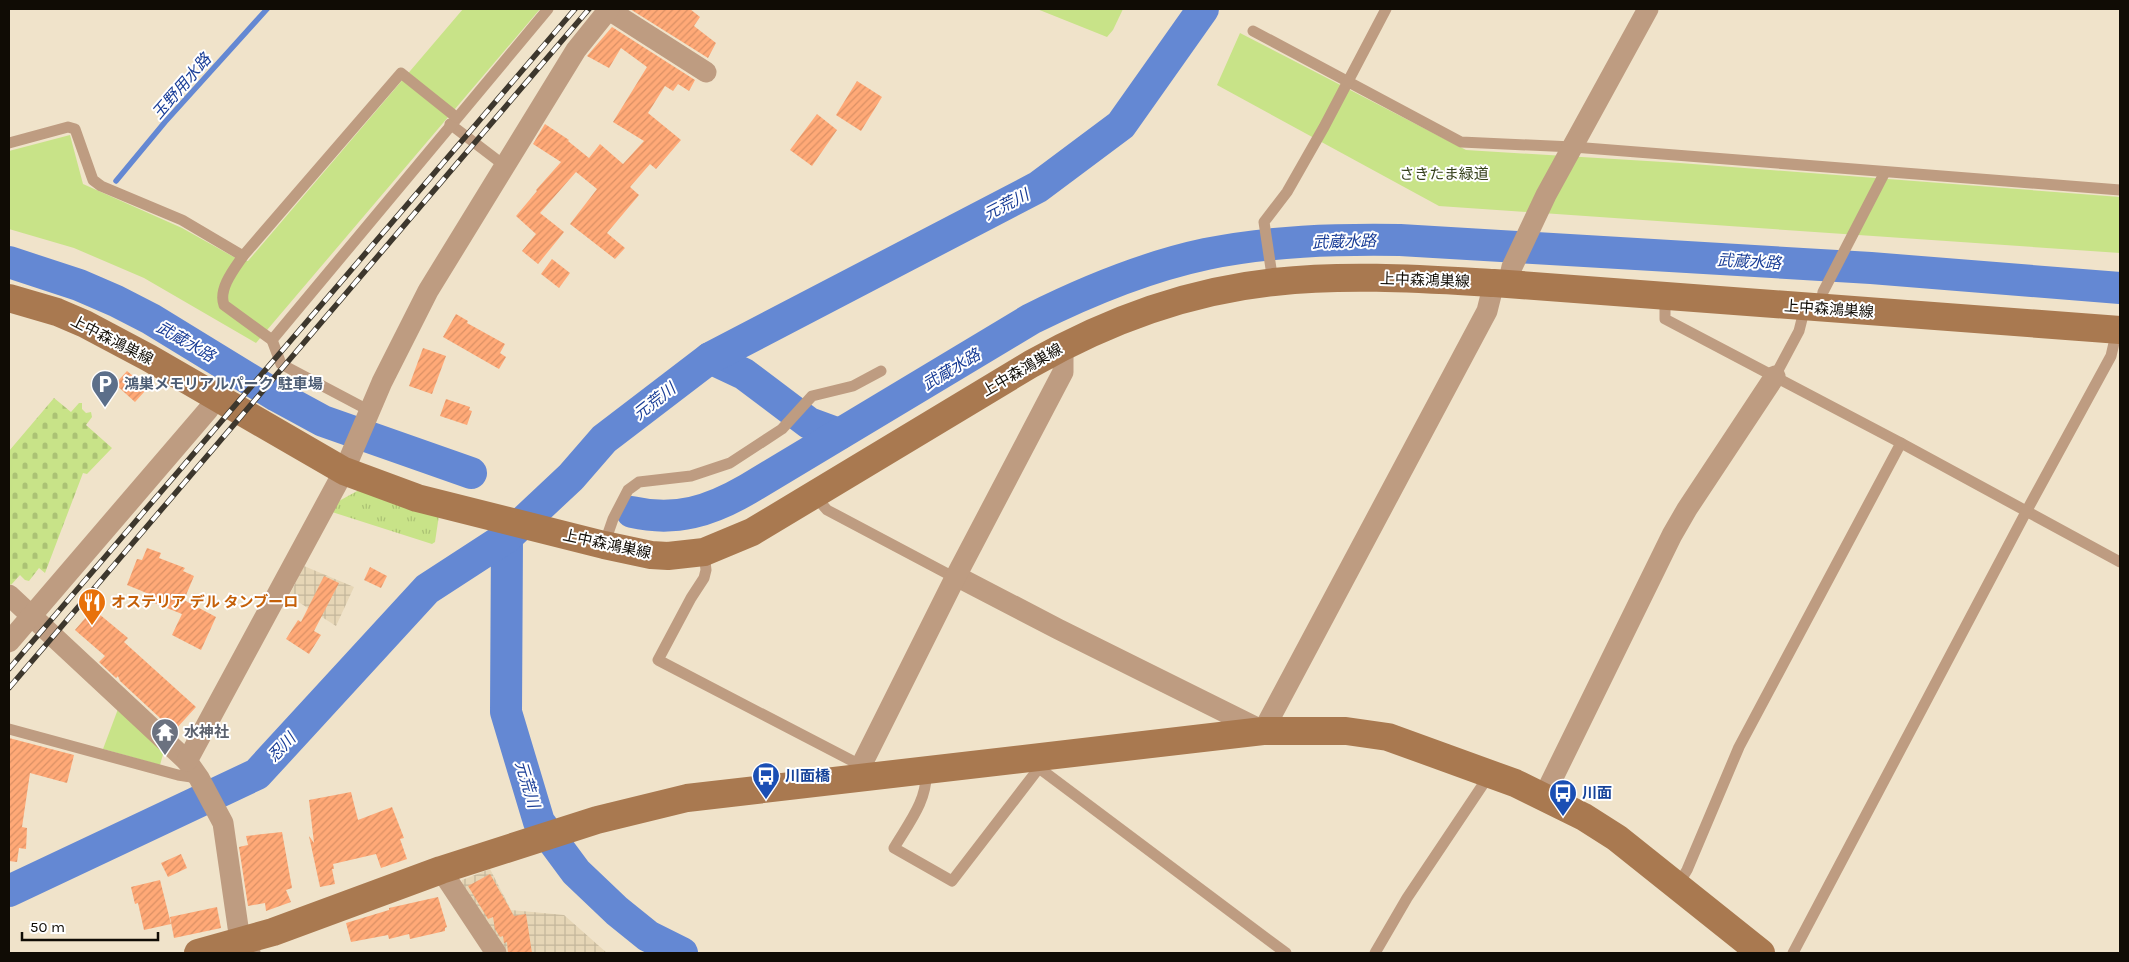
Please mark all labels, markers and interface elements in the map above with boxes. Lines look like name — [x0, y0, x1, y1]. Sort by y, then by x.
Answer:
water label: 玉野用水路 — [148, 48, 216, 123]
park label: さきたま緑道 — [1399, 165, 1489, 183]
water label: 元荒川 — [981, 184, 1034, 224]
water label: 武蔵水路 — [1312, 231, 1378, 252]
water label: 武蔵水路 — [1717, 250, 1783, 273]
street label: 上中森鴻巣線 — [1380, 269, 1470, 291]
street label: 上中森鴻巣線 — [1783, 297, 1875, 321]
street label: 上中森鴻巣線 — [68, 312, 156, 368]
water label: 武蔵水路 — [153, 317, 220, 367]
street label: 上中森鴻巣線 — [979, 340, 1065, 400]
water label: 武蔵水路 — [919, 344, 985, 394]
parking icon: 鴻巣メモリアルパーク 駐車場 — [90, 369, 120, 408]
place label: 鴻巣メモリアルパーク 駐車場 — [124, 375, 323, 393]
water label: 元荒川 — [630, 378, 681, 424]
street label: 上中森鴻巣線 — [561, 526, 653, 562]
restaurant icon: オステリア デル タンブーロ — [77, 587, 107, 626]
place label: オステリア デル タンブーロ — [111, 593, 298, 611]
temple icon: 水神社 — [150, 717, 180, 756]
place label: 水神社 — [184, 723, 229, 741]
water label: 忍川 — [264, 728, 301, 766]
water label: 元荒川 — [511, 758, 544, 812]
bus stop icon: 川面橋 — [751, 761, 781, 800]
place label: 川面橋 — [785, 767, 831, 785]
bus stop icon: 川面 — [1548, 778, 1578, 817]
place label: 川面 — [1582, 784, 1612, 802]
scale bar — [22, 910, 159, 942]
text: 50 m — [30, 918, 65, 936]

